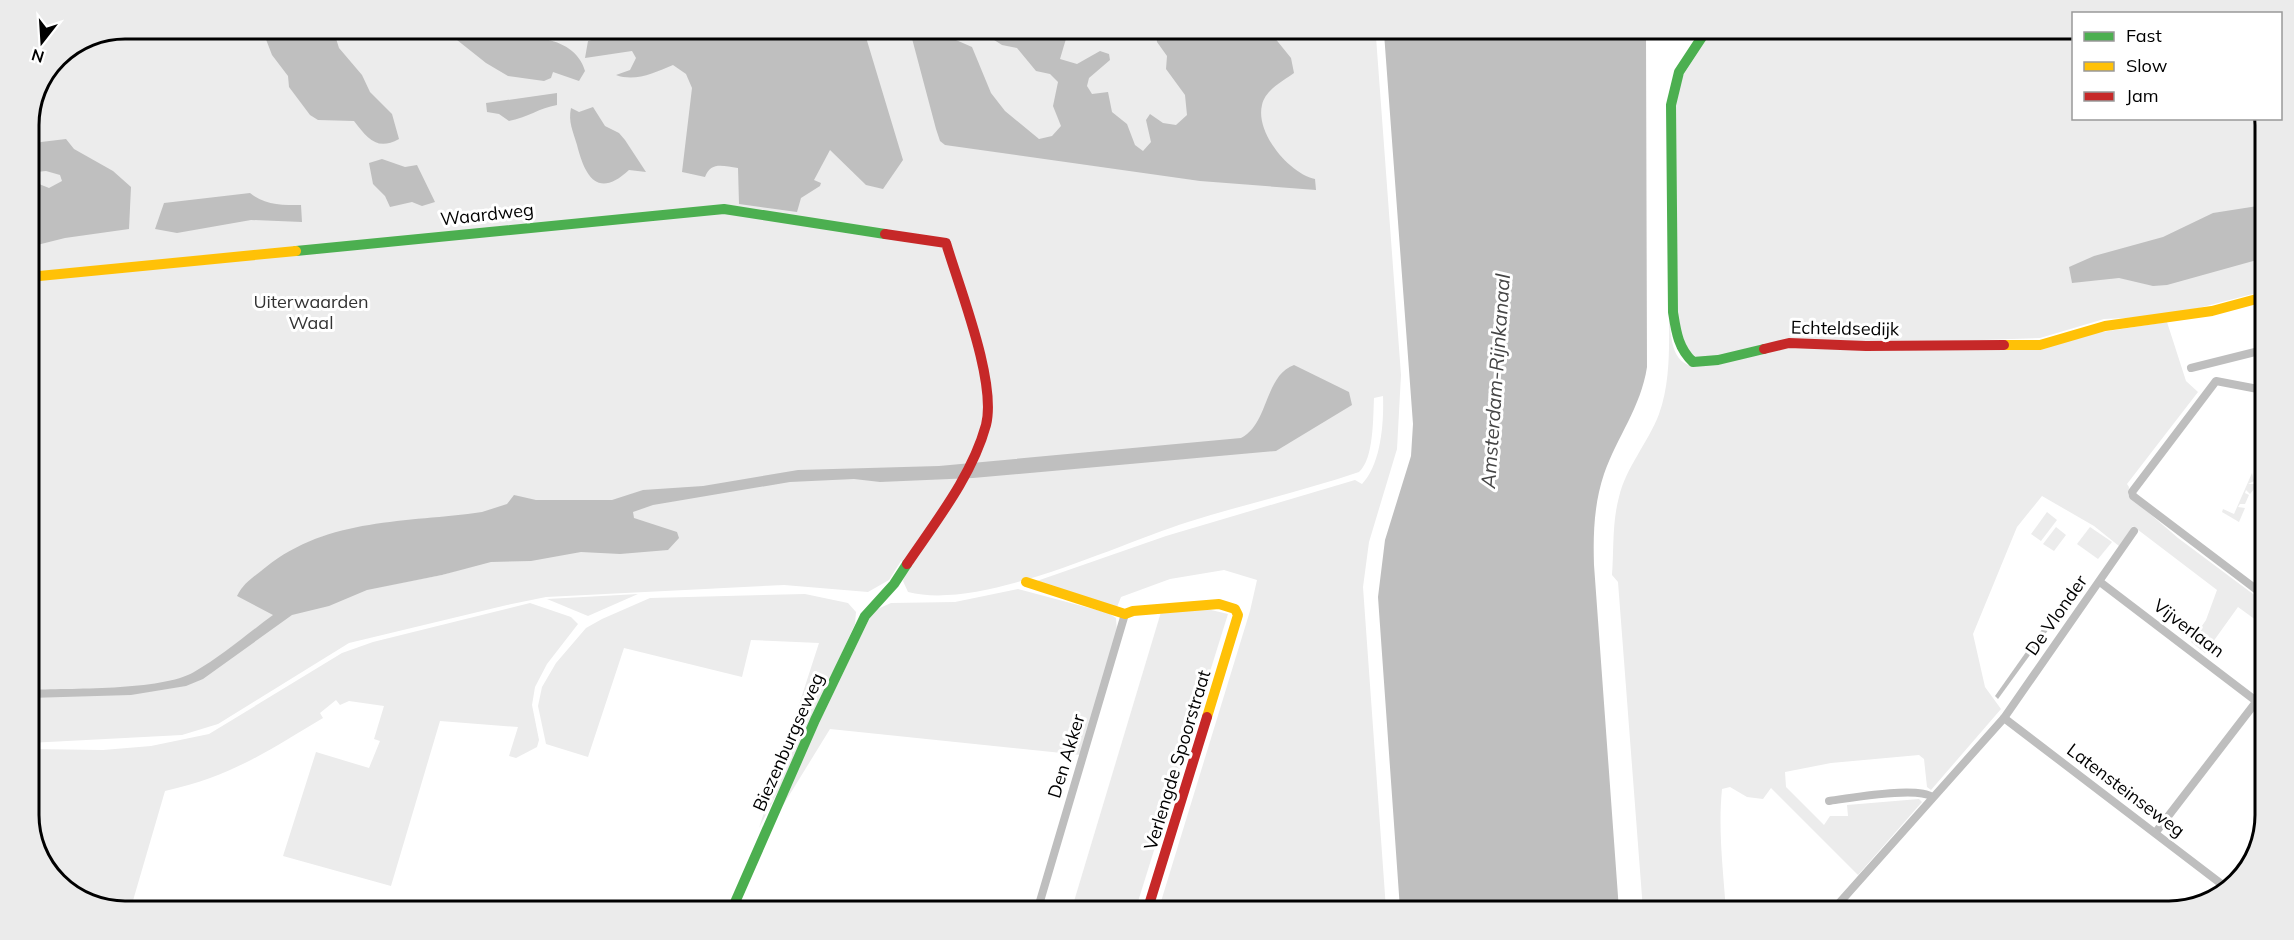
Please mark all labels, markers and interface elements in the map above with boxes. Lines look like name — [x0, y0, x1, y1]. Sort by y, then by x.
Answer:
north arrow — [12, 12, 72, 72]
legend — [2072, 12, 2282, 120]
text: Fast — [2126, 24, 2162, 47]
text: N — [29, 45, 46, 68]
text: Slow — [2126, 54, 2168, 77]
text: Jam — [2126, 84, 2159, 107]
street label: Waardweg — [439, 198, 535, 230]
water label: Amsterdam-Rijnkanaal — [1475, 273, 1515, 490]
park label: Uiterwaarden Waal — [253, 290, 369, 334]
street label: Echteldsedijk — [1791, 316, 1900, 340]
street label: De Vlonder — [2020, 570, 2092, 660]
street label: Vijverlaan — [2149, 594, 2229, 662]
street label: Verlengde Spoorstraat — [1139, 667, 1215, 853]
street label: Biezenburgseweg — [747, 669, 829, 815]
street label: Den Akker — [1042, 711, 1090, 801]
street label: Latensteinseweg — [2063, 738, 2189, 842]

